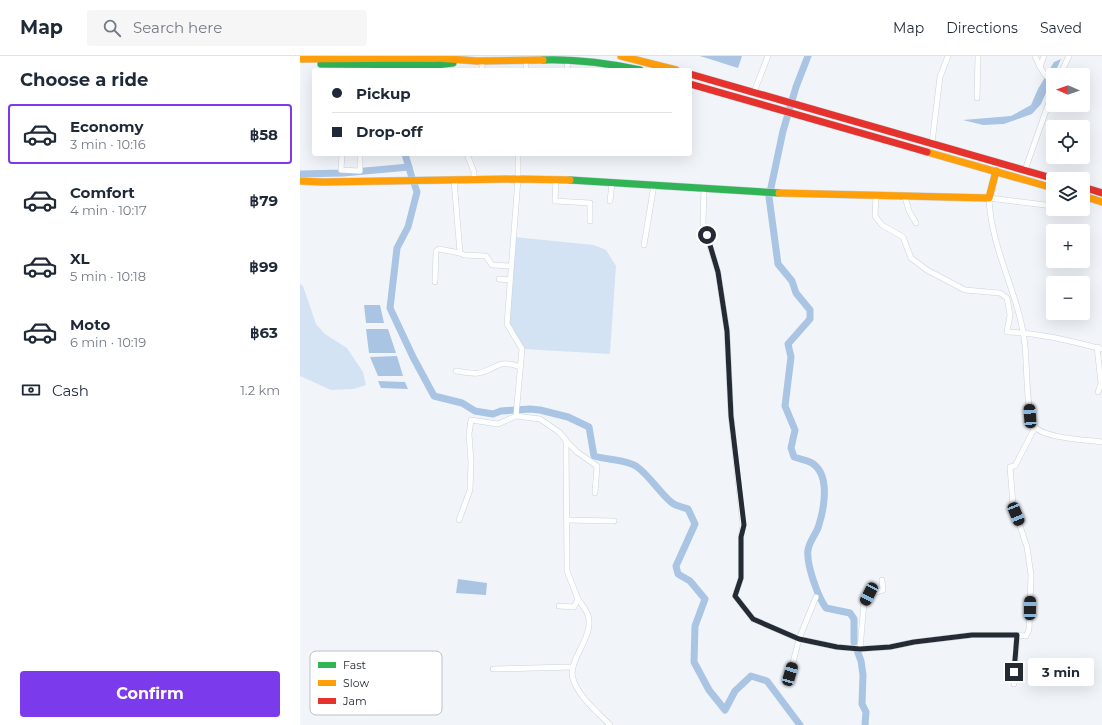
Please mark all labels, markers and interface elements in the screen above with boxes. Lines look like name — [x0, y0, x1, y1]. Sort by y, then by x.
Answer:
search box — [87, 10, 367, 46]
text: Map — [20, 16, 63, 39]
icon: search — [101, 17, 123, 39]
text: Search here — [133, 18, 222, 37]
text: Map — [893, 19, 924, 37]
text: Directions — [946, 19, 1018, 37]
text: Saved — [1040, 19, 1082, 37]
north arrow — [1046, 68, 1090, 112]
map controls — [1046, 68, 1090, 320]
text: Choose a ride — [20, 69, 148, 91]
text: Pickup — [356, 84, 411, 103]
icon: car — [22, 116, 58, 152]
text: Economy — [70, 117, 143, 136]
button: locate — [1046, 120, 1090, 164]
text: Drop-off — [356, 122, 423, 141]
text: ฿58 — [250, 125, 278, 144]
text: 3 min · 10:16 — [70, 136, 146, 152]
button: layers — [1046, 172, 1090, 216]
icon: car — [22, 182, 58, 218]
text: Comfort — [70, 183, 135, 202]
text: ฿79 — [250, 191, 278, 210]
text: 4 min · 10:17 — [70, 202, 147, 218]
button: + — [1046, 224, 1090, 268]
route start — [698, 226, 716, 244]
icon: car — [22, 248, 58, 284]
text: XL — [70, 249, 89, 268]
text: ฿99 — [249, 257, 278, 276]
text: 5 min · 10:18 — [70, 268, 146, 284]
button: − — [1046, 276, 1090, 320]
icon: car — [22, 314, 58, 350]
text: Moto — [70, 315, 110, 334]
text: ฿63 — [250, 323, 278, 342]
text: 6 min · 10:19 — [70, 334, 146, 350]
icon: cash — [20, 379, 42, 401]
text: Cash — [52, 381, 89, 400]
text: 1.2 km — [240, 382, 280, 398]
car — [1023, 404, 1037, 428]
car — [1006, 501, 1026, 527]
car — [858, 581, 880, 607]
car — [1024, 596, 1036, 620]
legend — [310, 651, 442, 715]
text: Fast — [343, 658, 367, 672]
callout: 3 min — [1028, 658, 1094, 686]
car — [781, 661, 799, 687]
route end — [1005, 663, 1023, 681]
text: 3 min — [1042, 664, 1080, 680]
button: Confirm — [20, 671, 280, 717]
text: Slow — [343, 676, 369, 690]
text: Jam — [342, 694, 367, 708]

